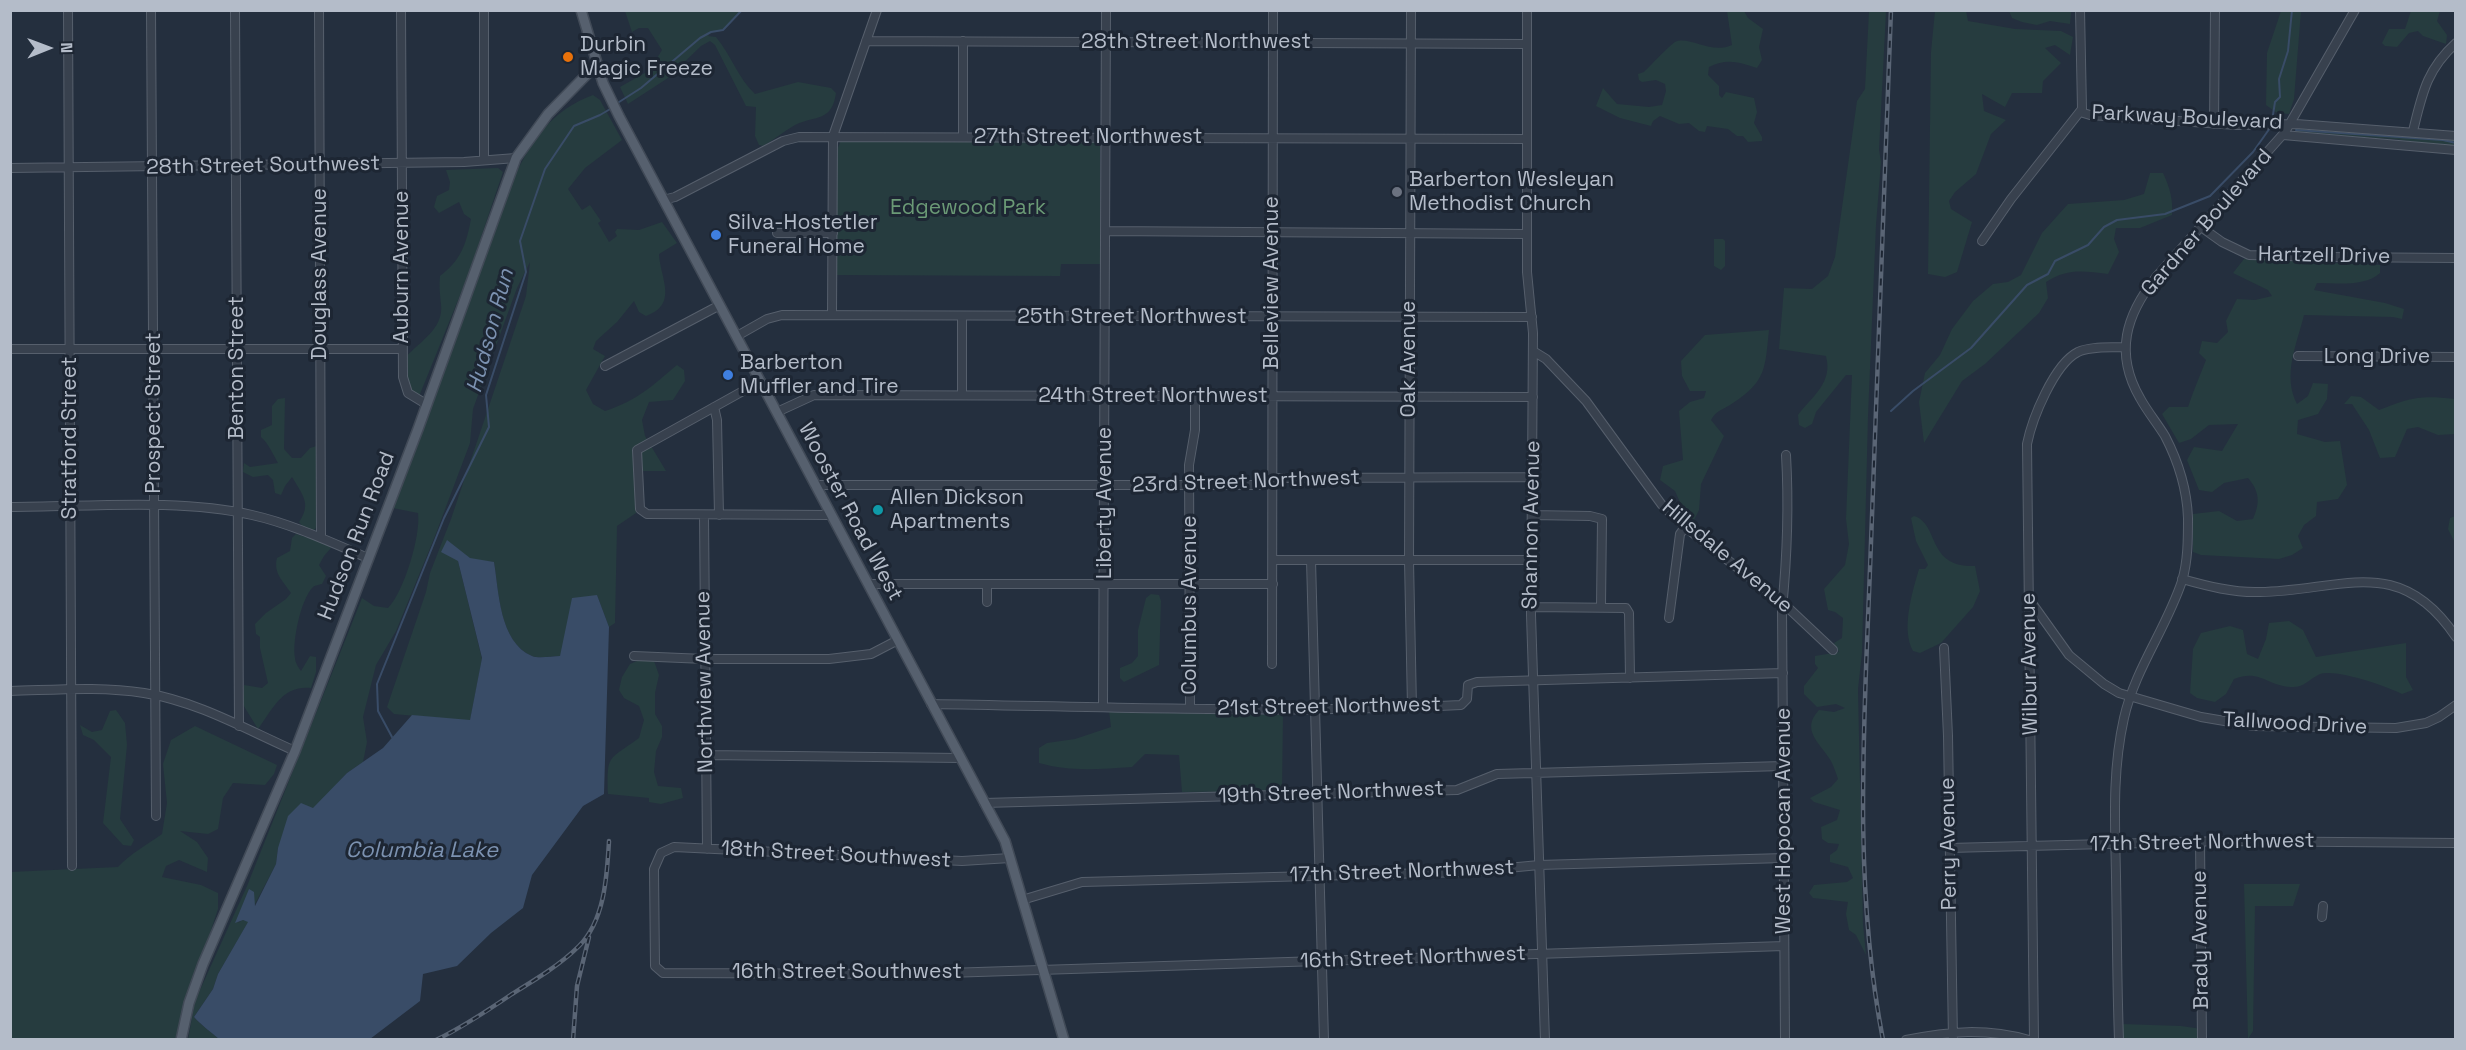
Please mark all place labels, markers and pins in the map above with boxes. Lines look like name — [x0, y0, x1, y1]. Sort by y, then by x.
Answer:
place label: Durbin Magic Freeze — [580, 32, 713, 82]
marker: Durbin Magic Freeze — [561, 50, 575, 64]
place label: Barberton Wesleyan Methodist Church — [1409, 167, 1614, 217]
marker: Barberton Wesleyan Methodist Church — [1390, 185, 1404, 199]
place label: Silva-Hostetler Funeral Home — [728, 210, 878, 260]
marker: Silva-Hostetler Funeral Home — [709, 228, 723, 242]
place label: Barberton Muffler and Tire — [740, 350, 899, 400]
marker: Barberton Muffler and Tire — [721, 368, 735, 382]
place label: Allen Dickson Apartments — [890, 485, 1024, 535]
marker: Allen Dickson Apartments — [871, 503, 885, 517]

